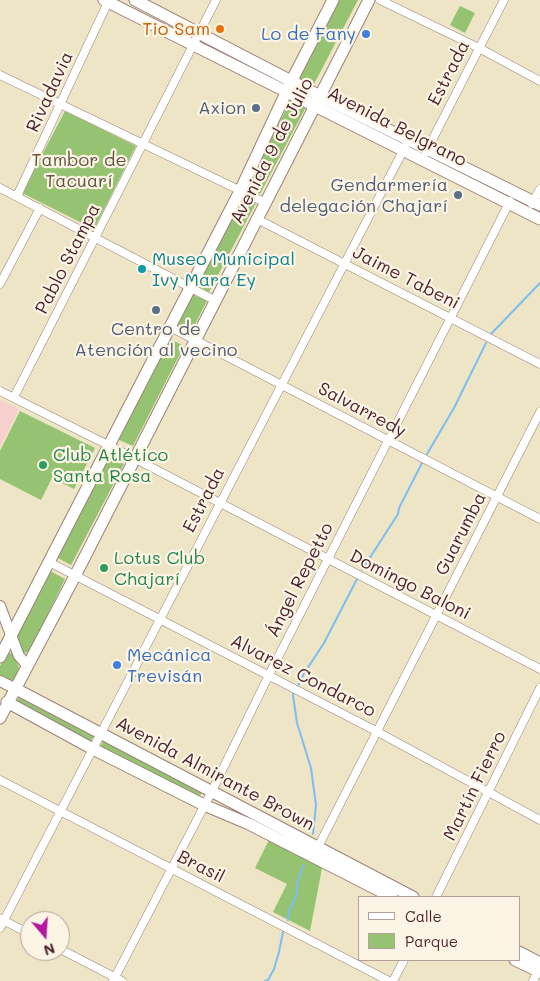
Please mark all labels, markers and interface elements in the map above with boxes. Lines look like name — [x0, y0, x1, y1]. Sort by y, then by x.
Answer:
place label: Tio Sam — [142, 18, 210, 40]
marker: Tio Sam — [214, 23, 226, 35]
place label: Lo de Fany — [261, 23, 356, 45]
marker: Lo de Fany — [360, 28, 372, 40]
street label: Estrada — [424, 37, 474, 109]
street label: Rivadavia — [22, 48, 78, 136]
street label: Avenida 9 de Julio — [226, 75, 318, 227]
street label: Avenida Belgrano — [324, 83, 470, 171]
place label: Axion — [198, 97, 246, 119]
marker: Axion — [250, 102, 262, 114]
park label: Tambor de Tacuarí — [31, 149, 127, 192]
place label: Gendarmería delegación Chajarí — [279, 174, 448, 216]
marker: Gendarmería delegación Chajarí — [452, 189, 464, 201]
street label: Pablo Stampa — [31, 200, 105, 318]
street label: Jaime Tabeni — [349, 242, 463, 314]
place label: Museo Municipal Ivy Mara Ey — [152, 248, 295, 290]
marker: Museo Municipal Ivy Mara Ey — [136, 263, 148, 275]
marker: Centro de Atención al vecino — [150, 304, 162, 316]
place label: Centro de Atención al vecino — [75, 318, 237, 360]
street label: Salvarredy — [314, 378, 410, 442]
place label: Club Atlético Santa Rosa — [53, 444, 168, 486]
marker: Club Atlético Santa Rosa — [37, 459, 49, 471]
street label: Estrada — [179, 464, 229, 536]
street label: Guarumba — [431, 489, 491, 579]
street label: Ángel Repetto — [262, 519, 338, 641]
street label: Domingo Baloni — [346, 545, 474, 625]
place label: Lotus Club Chajarí — [114, 547, 205, 590]
marker: Lotus Club Chajarí — [98, 562, 110, 574]
street label: Alvarez Condarco — [227, 630, 379, 722]
place label: Mecánica Trevisán — [127, 644, 212, 686]
marker: Mecánica Trevisán — [111, 659, 123, 671]
street label: Avenida Almirante Brown — [112, 712, 318, 836]
street label: Martín Fierro — [439, 728, 511, 844]
street label: Brasil — [174, 846, 228, 888]
legend — [358, 896, 520, 961]
text: Calle — [405, 906, 442, 926]
north arrow — [20, 911, 70, 961]
text: Parque — [405, 931, 458, 951]
text: N — [41, 939, 57, 960]

